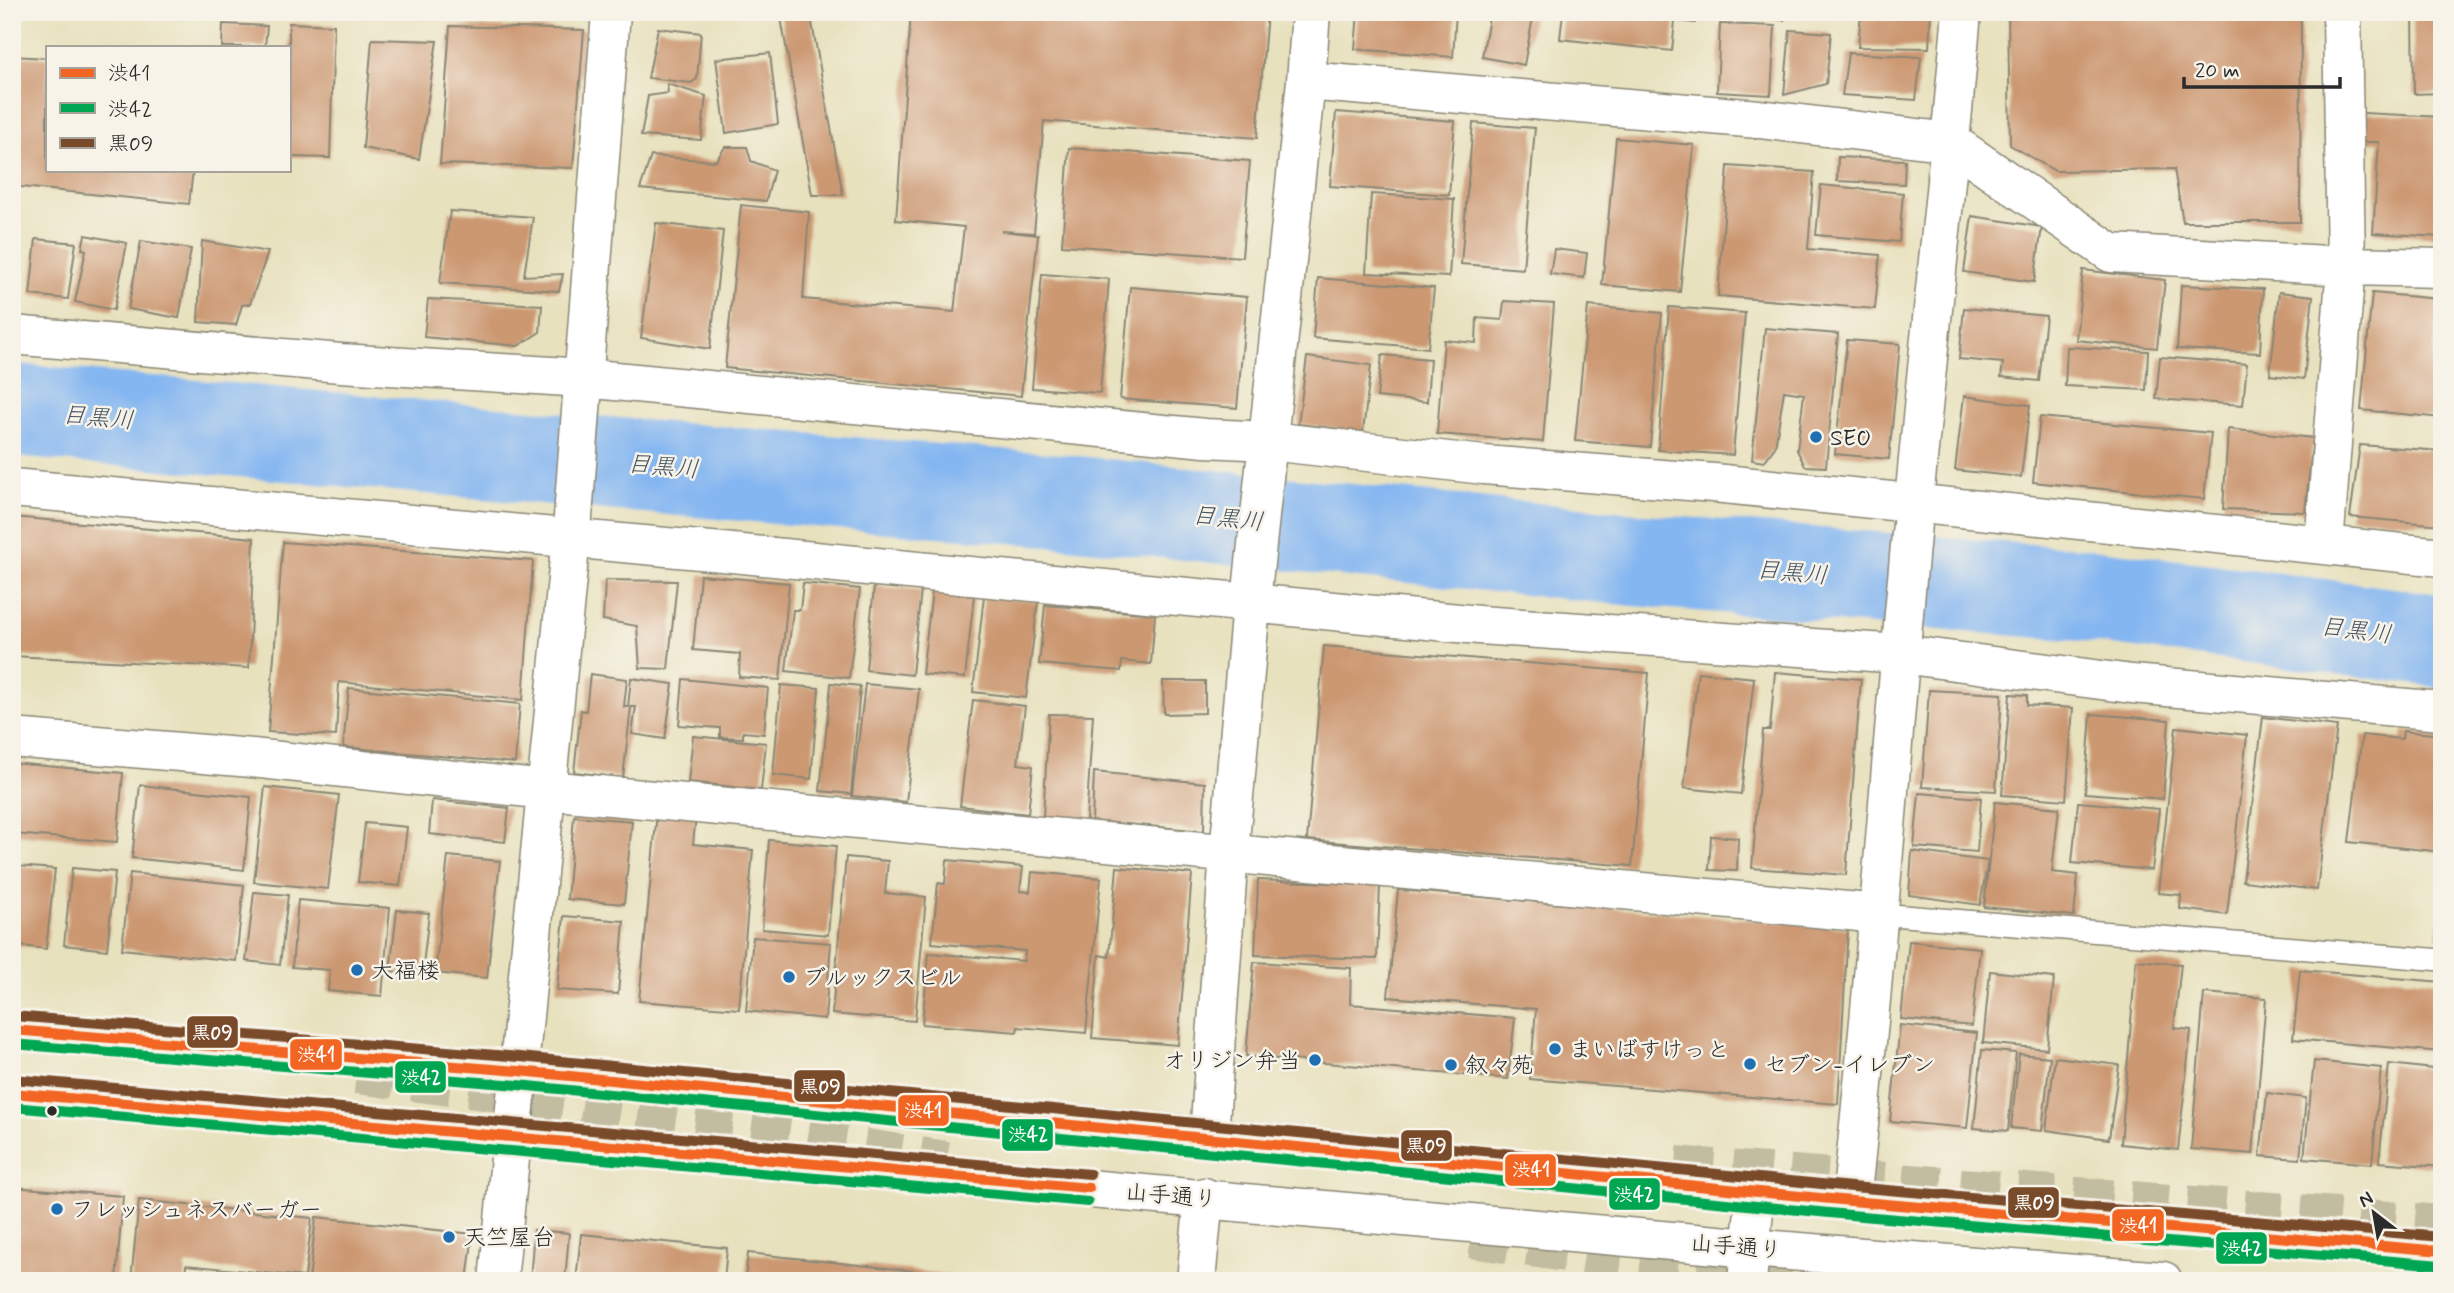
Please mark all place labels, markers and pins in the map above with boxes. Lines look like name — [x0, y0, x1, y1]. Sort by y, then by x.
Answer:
place label: SEO — [1830, 424, 1871, 454]
marker: SEO — [1808, 429, 1824, 445]
place label: 大福楼 — [371, 957, 440, 987]
marker: 大福楼 — [349, 962, 365, 978]
place label: ブルックスビル — [803, 964, 962, 994]
marker: ブルックスビル — [781, 969, 797, 985]
place label: まいばすけっと — [1569, 1036, 1730, 1066]
marker: まいばすけっと — [1547, 1041, 1563, 1057]
place label: オリジン弁当 — [1163, 1047, 1301, 1077]
place label: セブン-イレブン — [1764, 1051, 1935, 1081]
marker: オリジン弁当 — [1307, 1052, 1323, 1068]
place label: 叙々苑 — [1465, 1052, 1534, 1082]
marker: セブン-イレブン — [1742, 1056, 1758, 1072]
marker: 叙々苑 — [1443, 1057, 1459, 1073]
unlabelled marker — [45, 1104, 59, 1118]
place label: フレッシュネスバーガー — [71, 1196, 322, 1226]
marker: フレッシュネスバーガー — [49, 1201, 65, 1217]
place label: 天竺屋台 — [463, 1224, 555, 1254]
marker: 天竺屋台 — [441, 1229, 457, 1245]

